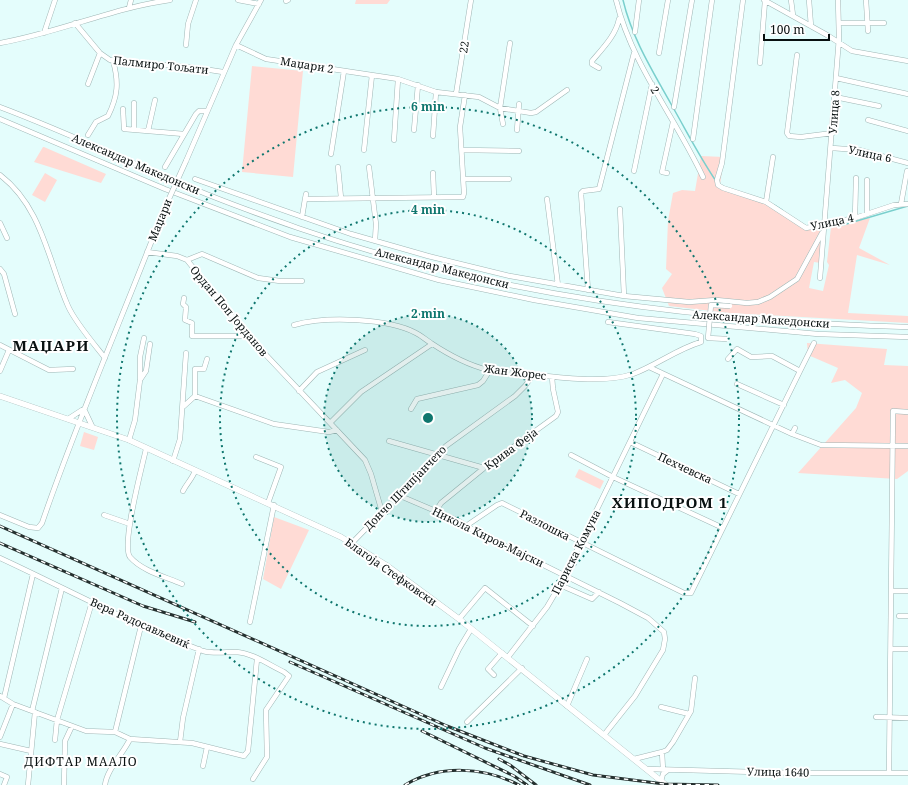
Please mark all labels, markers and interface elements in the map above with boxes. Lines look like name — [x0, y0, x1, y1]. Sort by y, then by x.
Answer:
scale bar — [764, 16, 829, 42]
text: 100 m — [770, 21, 805, 38]
street label: 22 — [455, 40, 472, 54]
street label: Палмиро Тољати — [113, 52, 209, 77]
street label: Маџари 2 — [279, 53, 335, 76]
street label: 2 — [647, 83, 663, 96]
street label: Улица 8 — [824, 90, 843, 134]
text: 6 min — [411, 98, 445, 115]
street label: Александар Македонски — [70, 130, 203, 197]
street label: Улица 6 — [847, 142, 893, 165]
street label: Маџари — [144, 196, 175, 243]
text: 4 min — [411, 201, 445, 218]
street label: Улица 4 — [809, 210, 855, 233]
street label: Александар Македонски — [373, 244, 511, 291]
street label: Ордан Поп Јорданов — [187, 262, 272, 359]
text: 2 min — [411, 305, 445, 322]
street label: Александар Македонски — [692, 306, 830, 331]
district label: МАЏАРИ — [13, 335, 89, 355]
street label: Жан Жорес — [482, 360, 548, 383]
centre of rings — [421, 411, 435, 425]
street label: Крива Феја — [481, 424, 540, 473]
street label: Дончо Штипјанчето — [360, 442, 449, 533]
street label: Пехчевска — [656, 448, 715, 487]
district label: ХИПОДРОМ 1 — [612, 492, 728, 512]
street label: Никола Киров-Мајски — [430, 503, 547, 570]
street label: Разлошка — [518, 506, 573, 544]
street label: Париска Комуна — [548, 507, 603, 597]
street label: Благоја Стефковски — [342, 534, 440, 609]
street label: Вера Радосављевиќ — [88, 594, 193, 651]
district label: ДИФТАР МААЛО — [24, 753, 138, 770]
street label: Улица 1640 — [747, 763, 809, 780]

